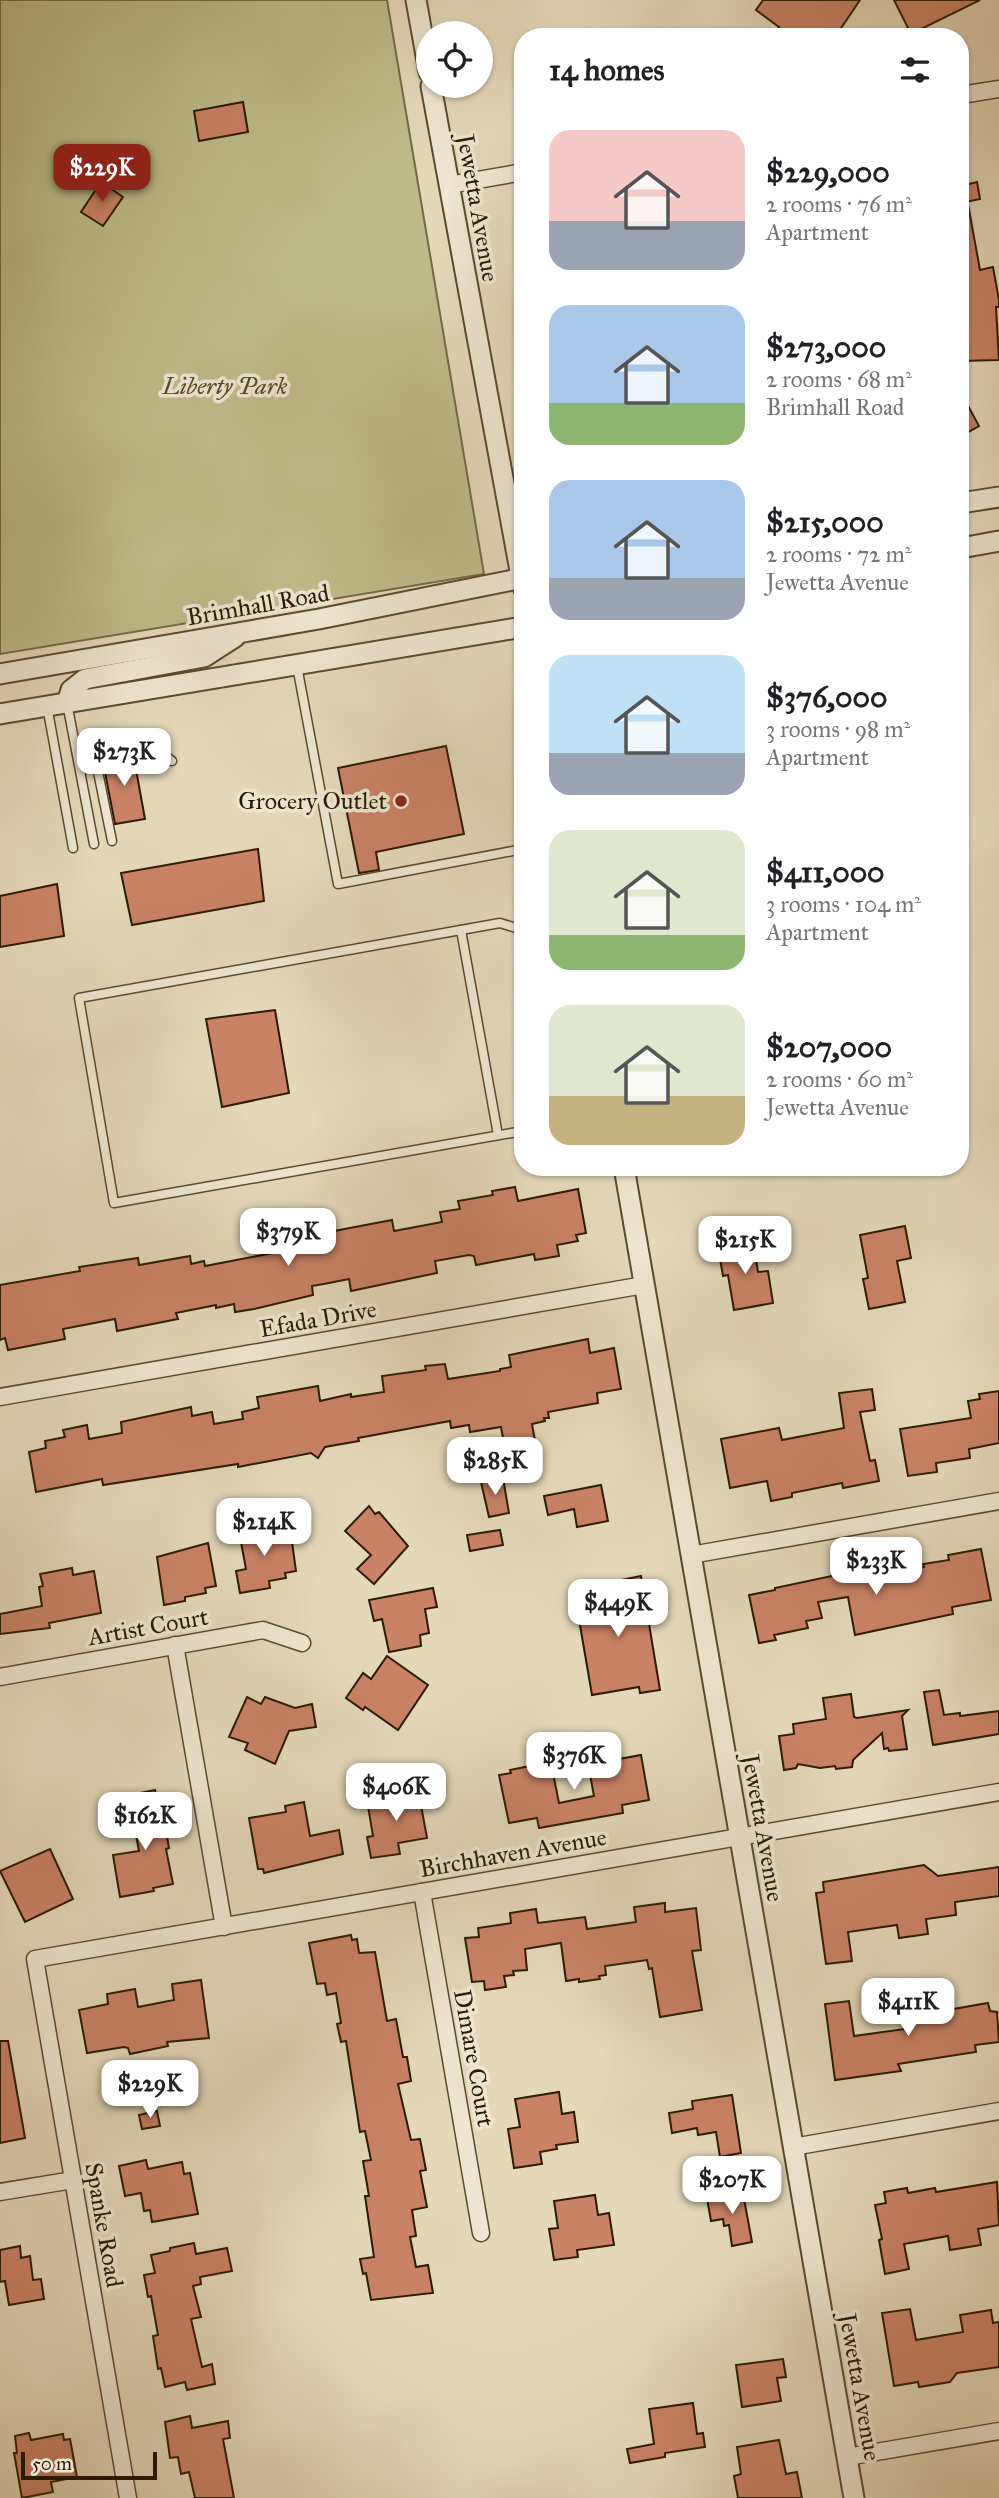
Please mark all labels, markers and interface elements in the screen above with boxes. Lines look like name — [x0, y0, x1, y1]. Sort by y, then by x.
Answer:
map controls — [416, 21, 493, 98]
button: locate — [416, 21, 493, 98]
icon: filters — [896, 51, 934, 89]
text: 14 homes — [549, 52, 664, 88]
street label: Jewetta Avenue — [450, 129, 506, 284]
pin: $229K — [53, 144, 151, 204]
text: $229K — [69, 153, 135, 181]
text: $229,000 — [766, 154, 890, 190]
icon: home — [605, 158, 689, 242]
text: 2 rooms · 76 m² — [766, 190, 912, 218]
text: Apartment — [766, 218, 869, 246]
text: $273,000 — [766, 329, 886, 365]
icon: home — [605, 333, 689, 417]
text: 2 rooms · 68 m² — [766, 365, 912, 393]
park label: Liberty Park — [161, 371, 288, 401]
text: Brimhall Road — [766, 393, 904, 421]
text: $215,000 — [766, 504, 884, 540]
icon: home — [605, 508, 689, 592]
text: 2 rooms · 72 m² — [766, 540, 911, 568]
text: Jewetta Avenue — [766, 568, 909, 596]
street label: Brimhall Road — [184, 578, 332, 632]
text: $376,000 — [766, 679, 887, 715]
icon: home — [605, 683, 689, 767]
text: 3 rooms · 98 m² — [766, 715, 910, 743]
pin: $273K — [75, 728, 173, 788]
text: $273K — [93, 737, 155, 765]
text: Apartment — [766, 743, 869, 771]
place label: Grocery Outlet — [238, 786, 387, 816]
marker: Grocery Outlet — [393, 793, 409, 809]
text: $411,000 — [766, 854, 885, 890]
icon: home — [605, 858, 689, 942]
text: 3 rooms · 104 m² — [766, 890, 921, 918]
text: Apartment — [766, 918, 869, 946]
text: $207,000 — [766, 1029, 892, 1065]
icon: home — [605, 1033, 689, 1117]
text: 2 rooms · 60 m² — [766, 1065, 913, 1093]
text: Jewetta Avenue — [766, 1093, 909, 1121]
pin: $379K — [239, 1208, 337, 1268]
pin: $215K — [696, 1216, 794, 1276]
text: $379K — [256, 1217, 320, 1245]
text: $215K — [714, 1225, 776, 1253]
street label: Efada Drive — [257, 1294, 379, 1344]
pin: $285K — [446, 1438, 544, 1497]
text: $285K — [463, 1446, 527, 1474]
pin: $214K — [215, 1498, 313, 1558]
text: $214K — [232, 1507, 296, 1535]
pin: $233K — [827, 1538, 925, 1597]
text: $233K — [846, 1546, 906, 1574]
pin: $449K — [569, 1580, 667, 1639]
text: $449K — [584, 1588, 652, 1616]
street label: Artist Court — [85, 1602, 211, 1653]
pin: $376K — [525, 1732, 623, 1792]
text: $376K — [542, 1741, 606, 1769]
street label: Jewetta Avenue — [735, 1749, 791, 1904]
pin: $406K — [347, 1764, 445, 1823]
text: $406K — [362, 1772, 430, 1800]
pin: $162K — [96, 1792, 194, 1852]
text: $162K — [114, 1801, 176, 1829]
street label: Birchhaven Avenue — [417, 1822, 609, 1884]
pin: $411K — [859, 1979, 957, 2038]
street label: Dimare Court — [447, 1987, 501, 2129]
text: $411K — [877, 1987, 939, 2015]
pin: $229K — [101, 2060, 199, 2120]
text: $229K — [117, 2069, 183, 2097]
pin: $207K — [683, 2156, 781, 2216]
street label: Spanke Road — [78, 2160, 130, 2290]
text: $207K — [698, 2165, 766, 2193]
street label: Jewetta Avenue — [832, 2308, 888, 2463]
scale bar — [21, 2449, 158, 2481]
text: 50 m — [32, 2452, 72, 2475]

